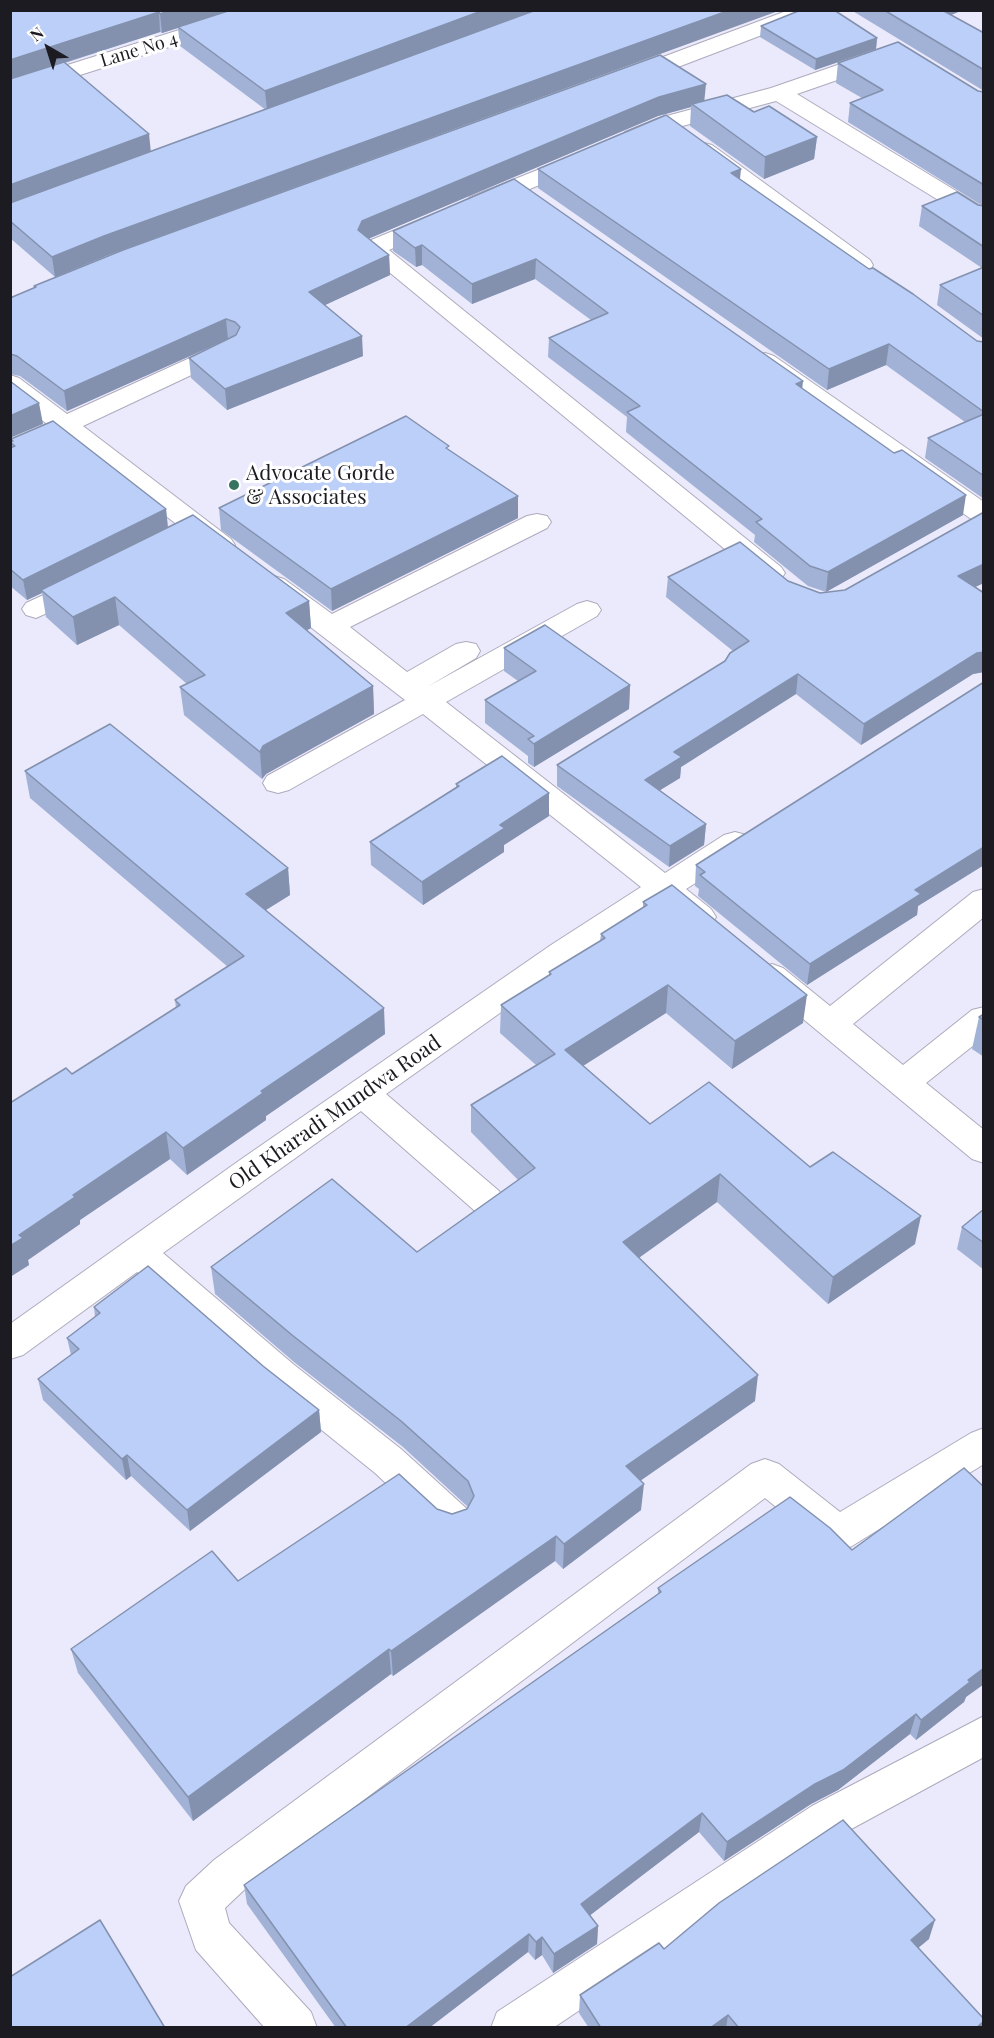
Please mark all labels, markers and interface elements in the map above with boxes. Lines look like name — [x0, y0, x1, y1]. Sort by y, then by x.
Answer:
north arrow — [18, 18, 78, 78]
text: N — [25, 22, 47, 45]
street label: Lane No 4 — [98, 28, 180, 72]
place label: Advocate Gorde & Associates — [246, 460, 395, 510]
marker: Advocate Gorde & Associates — [227, 478, 241, 492]
street label: Old Kharadi Mundwa Road — [224, 1030, 446, 1196]

